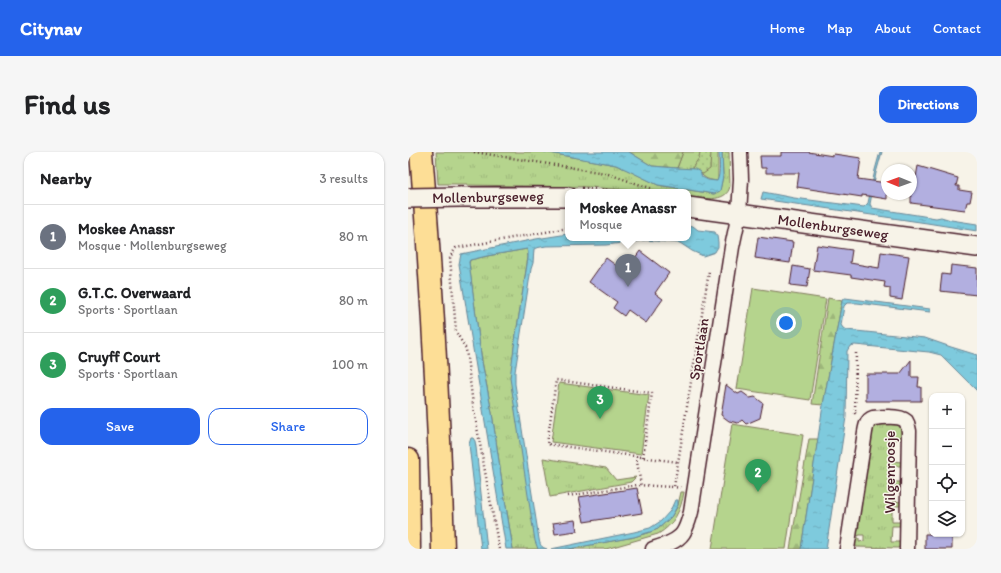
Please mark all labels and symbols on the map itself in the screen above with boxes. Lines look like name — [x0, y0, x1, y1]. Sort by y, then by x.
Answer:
north arrow — [881, 164, 917, 200]
street label: Mollenburgseweg — [432, 187, 544, 207]
street label: Mollenburgseweg — [776, 210, 890, 244]
pin: 1 — [615, 254, 641, 287]
your location — [776, 313, 796, 333]
street label: Sportlaan — [685, 317, 713, 381]
pin: 3 — [587, 386, 613, 419]
street label: Wilgenroosje — [881, 431, 899, 513]
pin: 2 — [745, 459, 771, 492]

